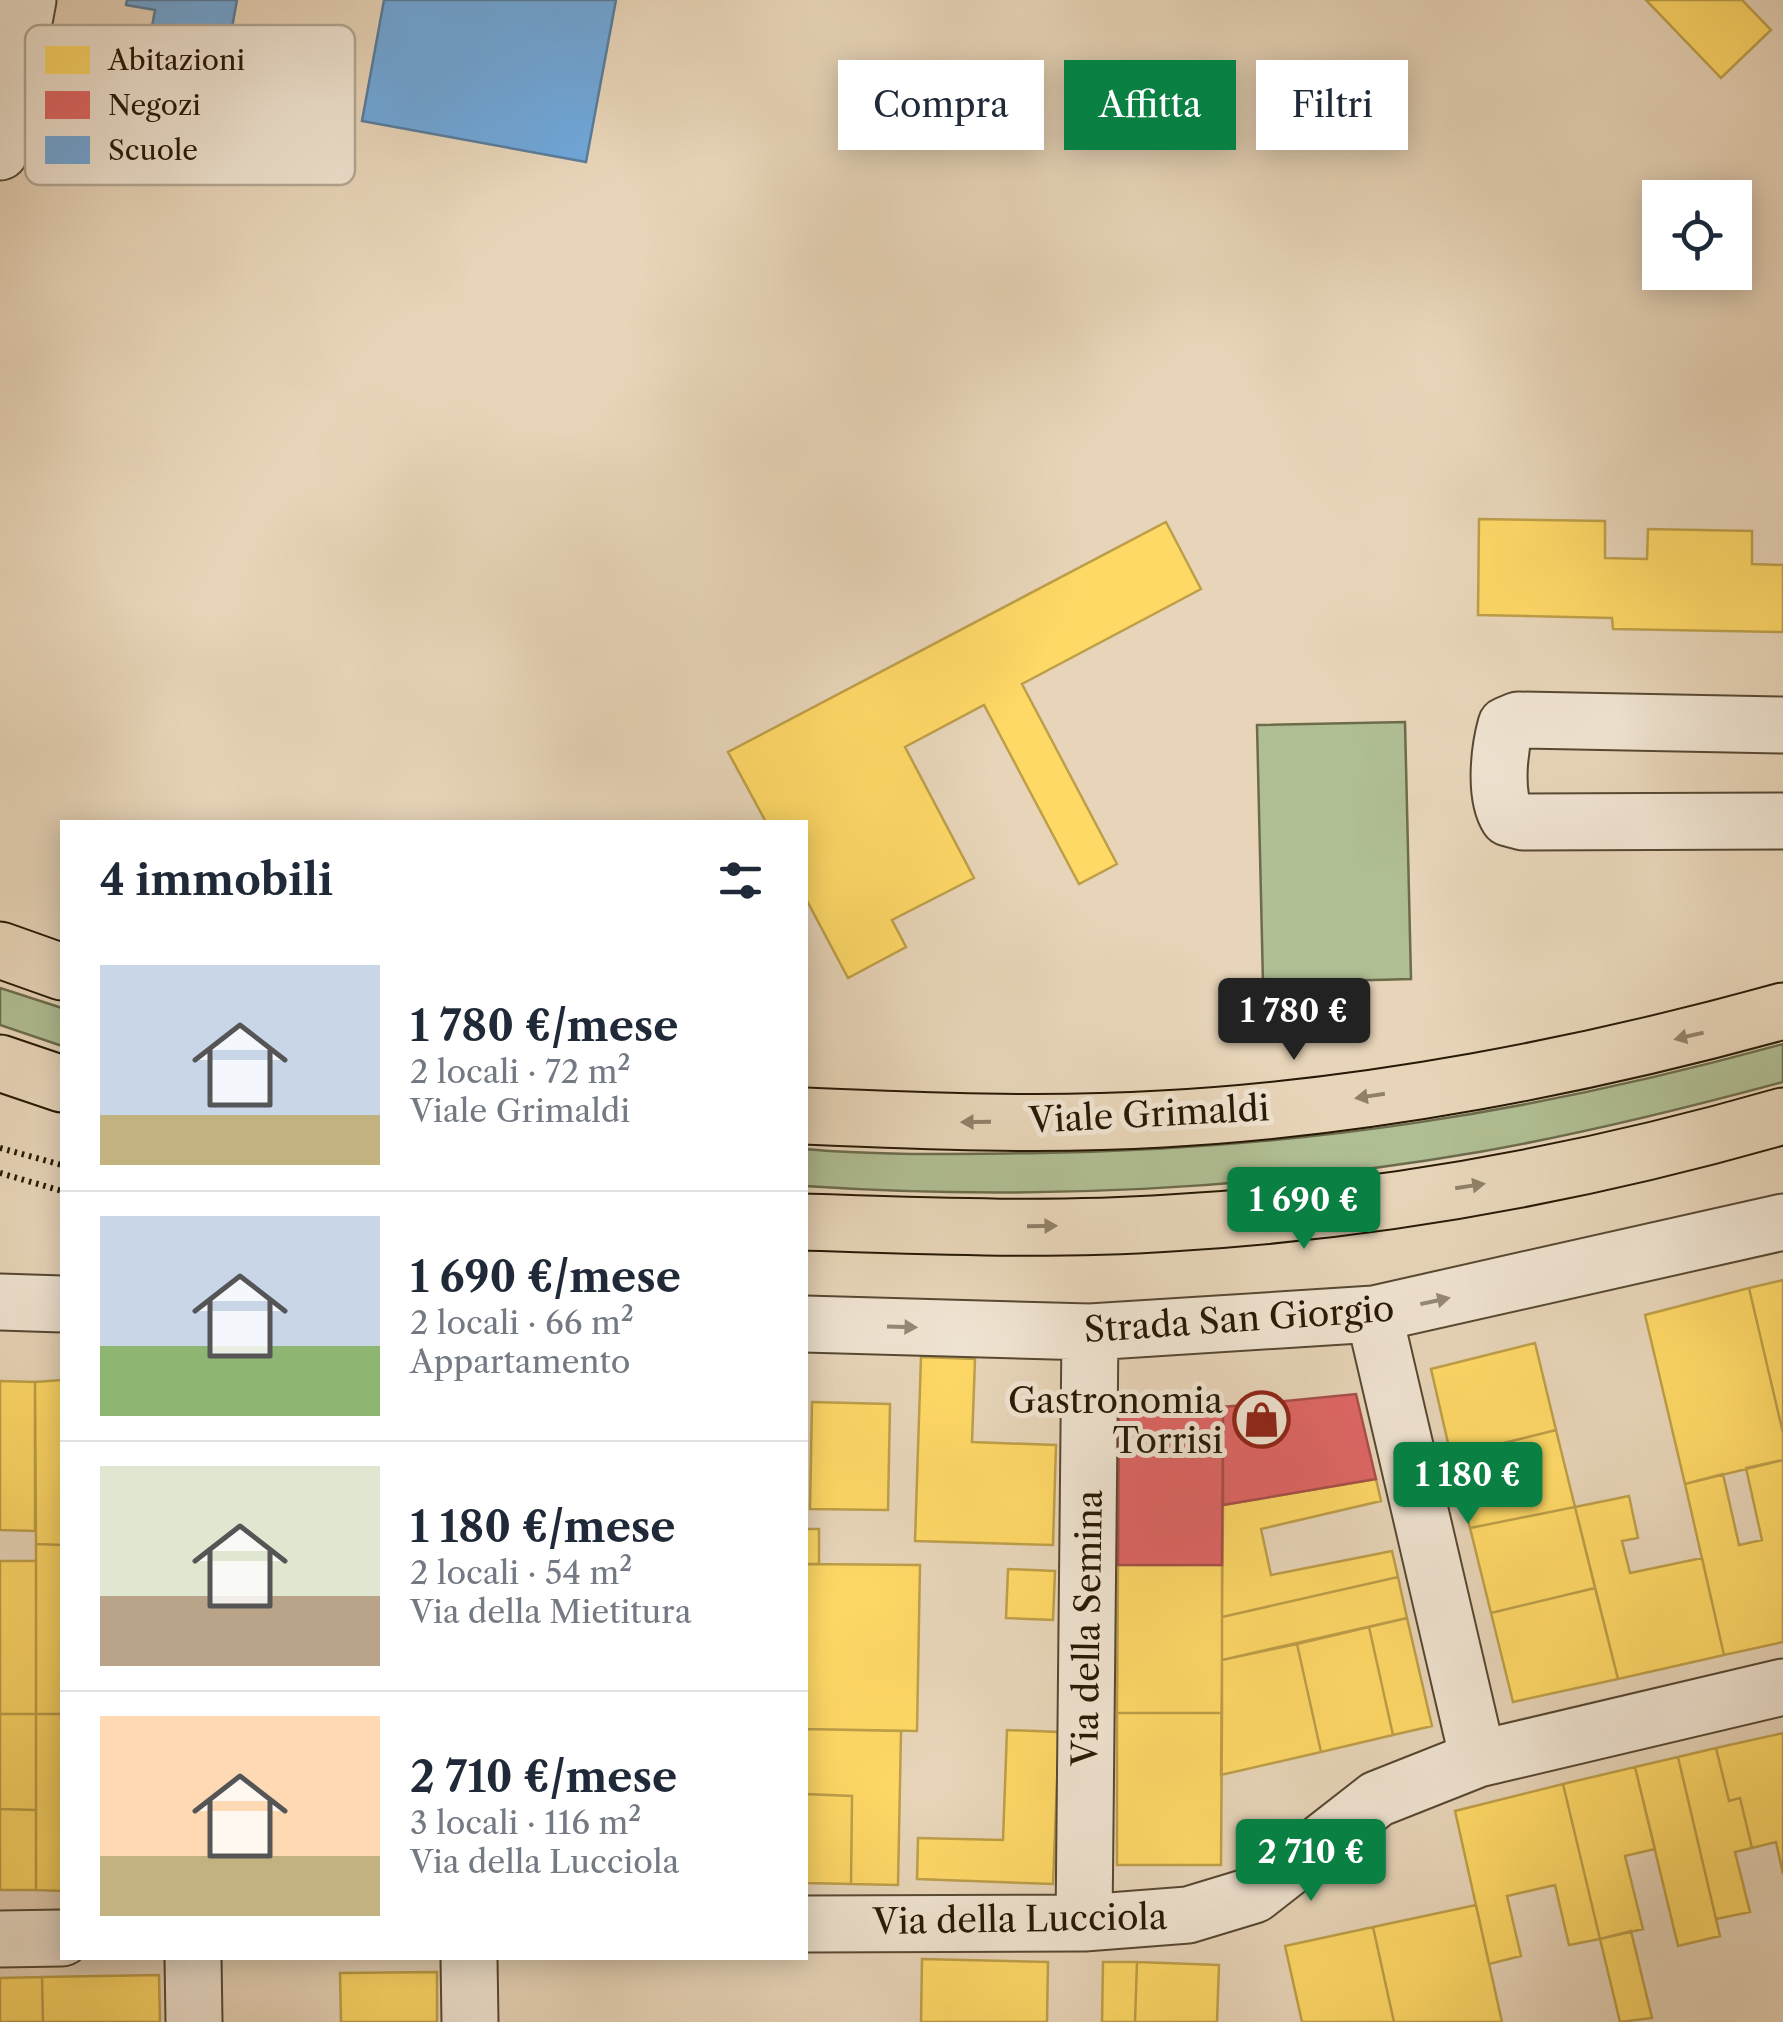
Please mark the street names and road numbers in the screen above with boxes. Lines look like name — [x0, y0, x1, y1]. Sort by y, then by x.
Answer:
street label: Viale Grimaldi — [1027, 1086, 1270, 1142]
street label: Strada San Giorgio — [1082, 1287, 1396, 1351]
street label: Via della Semina — [1063, 1489, 1111, 1768]
street label: Via della Lucciola — [871, 1895, 1168, 1943]

